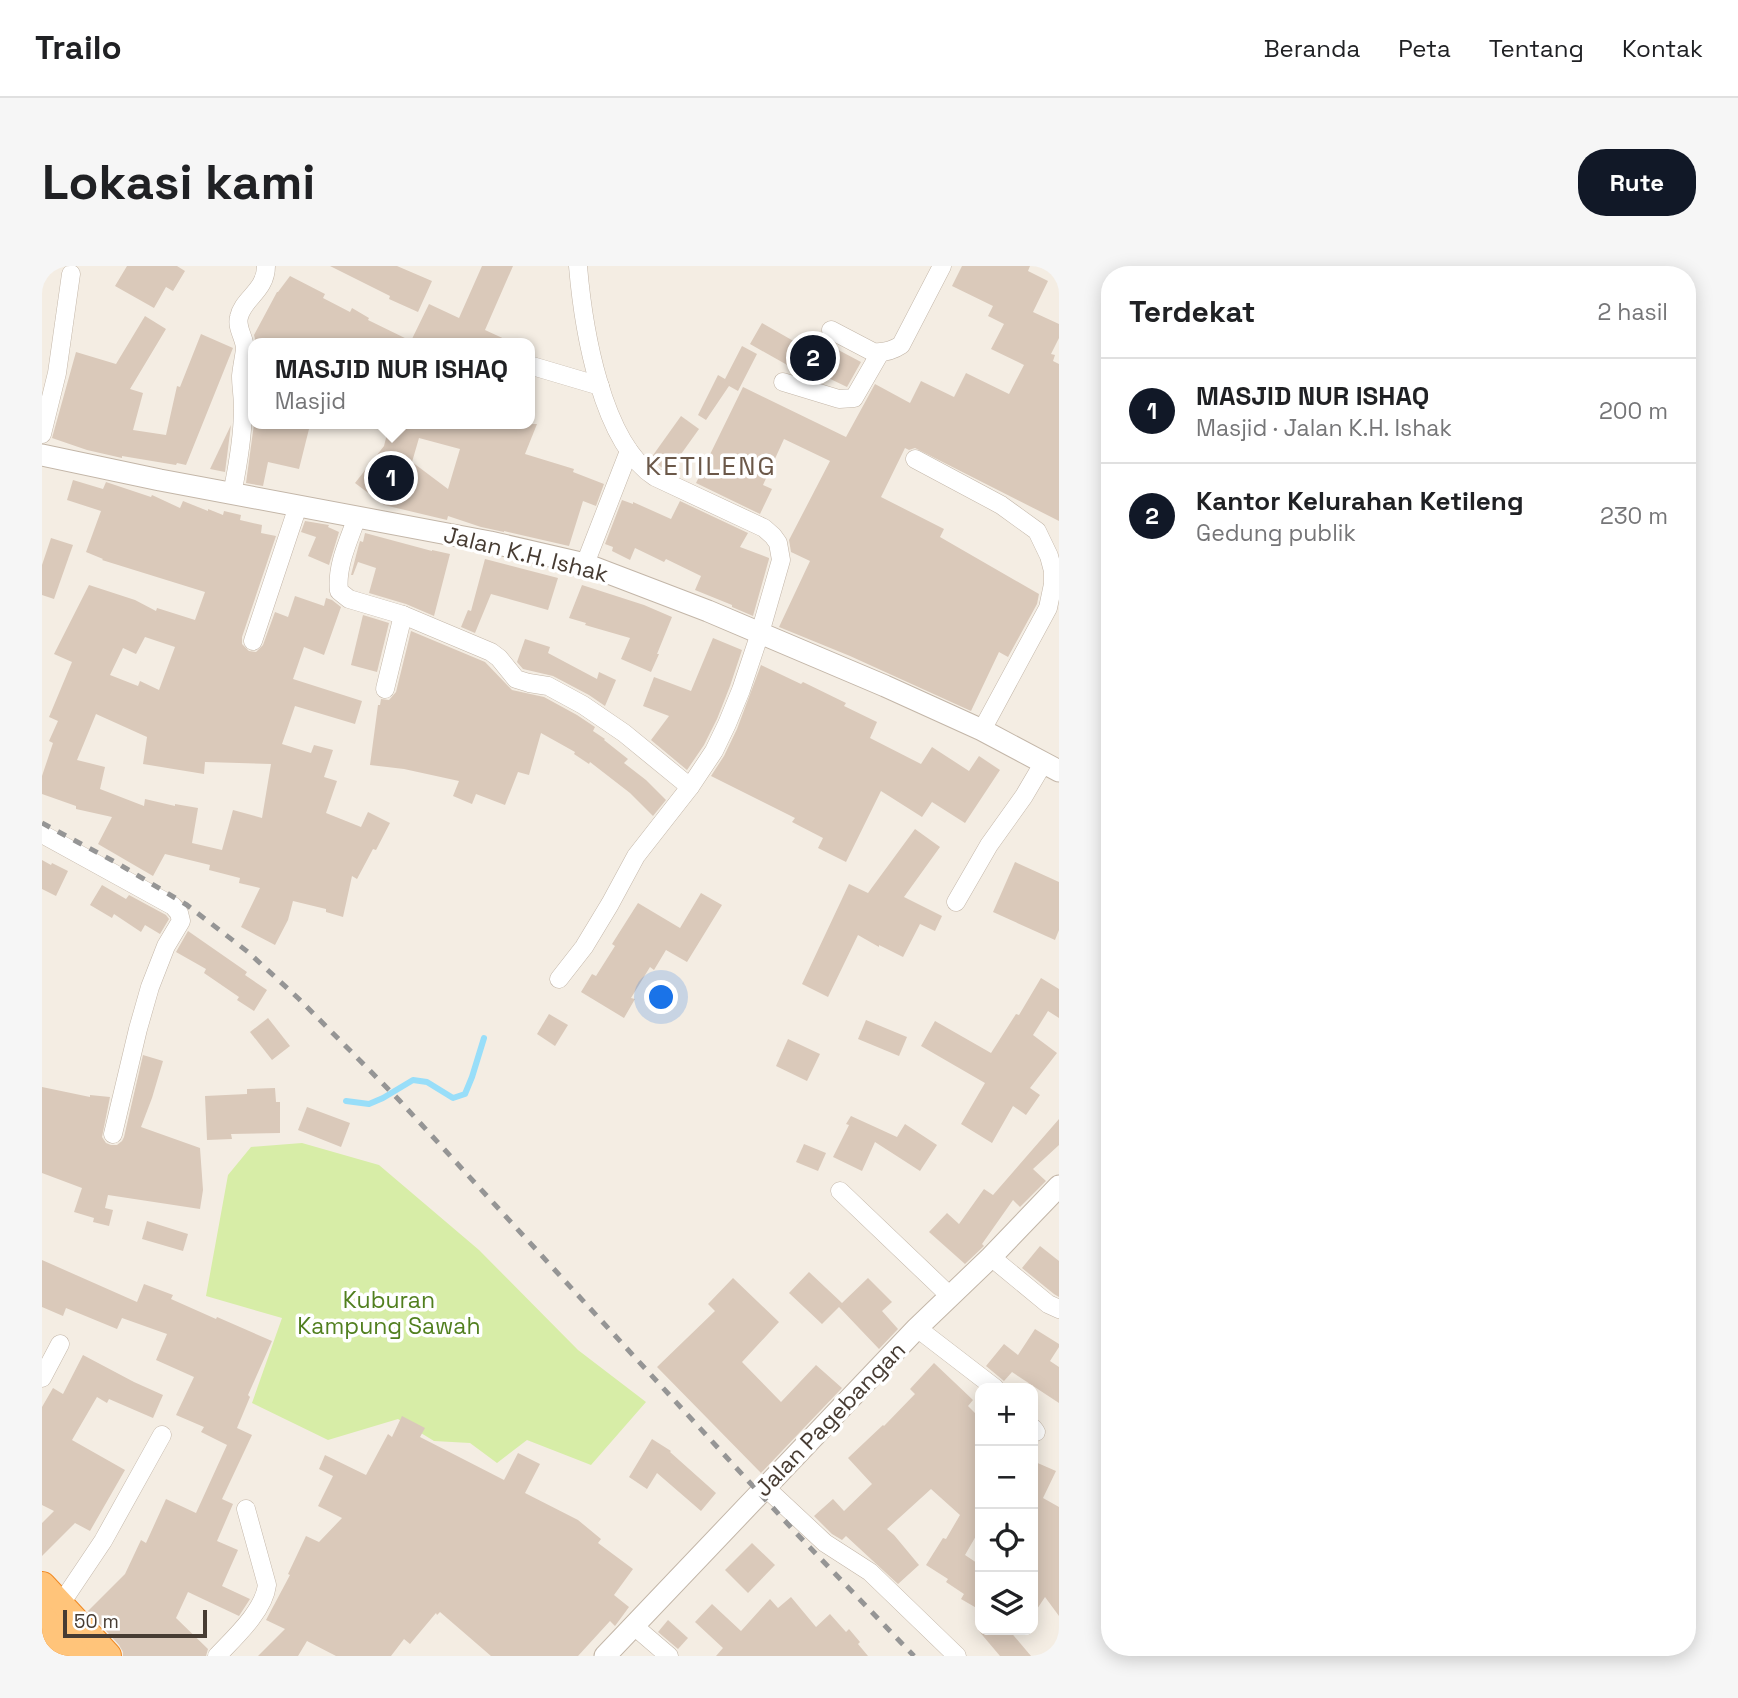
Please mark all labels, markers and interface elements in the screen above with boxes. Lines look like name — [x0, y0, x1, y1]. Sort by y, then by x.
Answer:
text: Trailo — [35, 27, 122, 69]
text: Beranda — [1264, 33, 1360, 64]
text: Peta — [1398, 33, 1451, 64]
text: Tentang — [1489, 33, 1584, 64]
text: Kontak — [1622, 33, 1703, 64]
button: Rute — [1578, 149, 1696, 216]
text: Lokasi kami — [42, 151, 315, 213]
text: Terdekat — [1129, 292, 1255, 331]
text: 2 hasil — [1598, 297, 1668, 327]
pin: 2 — [790, 332, 836, 384]
popup — [248, 338, 535, 429]
text: MASJID NUR ISHAQ — [275, 352, 508, 386]
text: MASJID NUR ISHAQ — [1196, 379, 1429, 413]
text: Masjid — [275, 386, 346, 416]
text: 1 — [1147, 396, 1157, 426]
text: 200 m — [1599, 396, 1668, 426]
text: Masjid · Jalan K.H. Ishak — [1196, 413, 1452, 443]
district label: KETILENG — [645, 449, 777, 483]
pin: 1 — [368, 452, 414, 504]
text: Kantor Kelurahan Ketileng — [1196, 484, 1523, 518]
text: 2 — [1145, 501, 1159, 531]
text: 230 m — [1600, 501, 1668, 531]
text: Gedung publik — [1196, 518, 1356, 548]
street label: Jalan K.H. Ishak — [441, 519, 611, 589]
your location — [644, 980, 678, 1014]
park label: Kuburan Kampung Sawah — [297, 1285, 481, 1341]
street label: Jalan Pagebangan — [748, 1335, 912, 1503]
map controls — [975, 1383, 1038, 1635]
button: + — [975, 1383, 1038, 1446]
button: − — [975, 1446, 1038, 1509]
button: locate — [975, 1509, 1038, 1572]
button: layers — [975, 1572, 1038, 1635]
scale bar — [63, 1607, 206, 1639]
text: 50 m — [74, 1609, 119, 1634]

